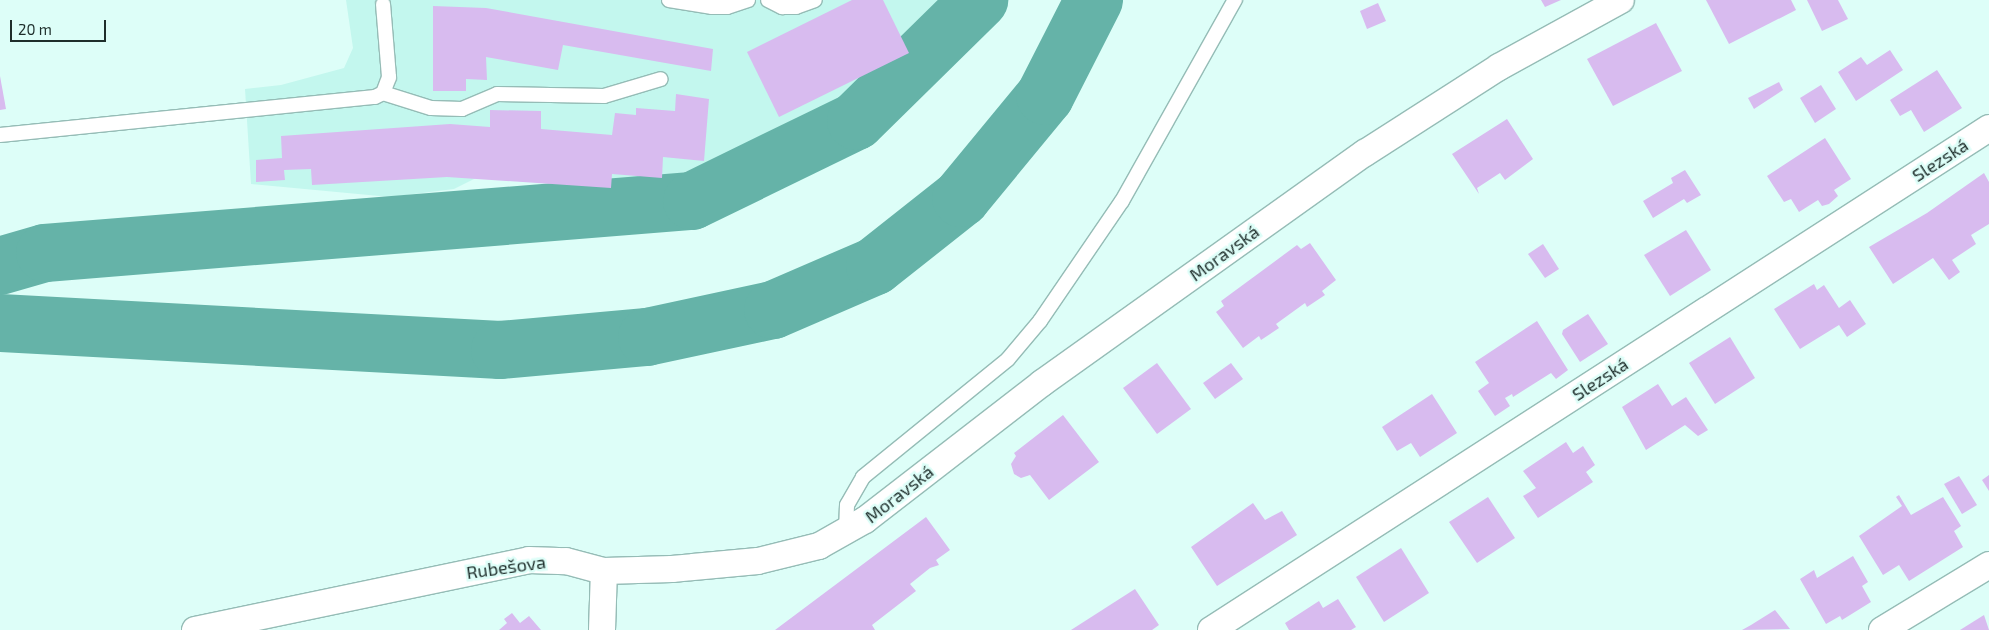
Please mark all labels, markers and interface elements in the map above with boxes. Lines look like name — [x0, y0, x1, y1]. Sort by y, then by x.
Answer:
scale bar — [12, 10, 109, 42]
text: 20 m — [18, 20, 52, 38]
street label: Slezská — [1908, 134, 1972, 186]
street label: Moravská — [1185, 221, 1263, 285]
street label: Slezská — [1568, 353, 1632, 405]
street label: Moravská — [861, 461, 937, 527]
street label: Rubešova — [465, 551, 547, 583]

